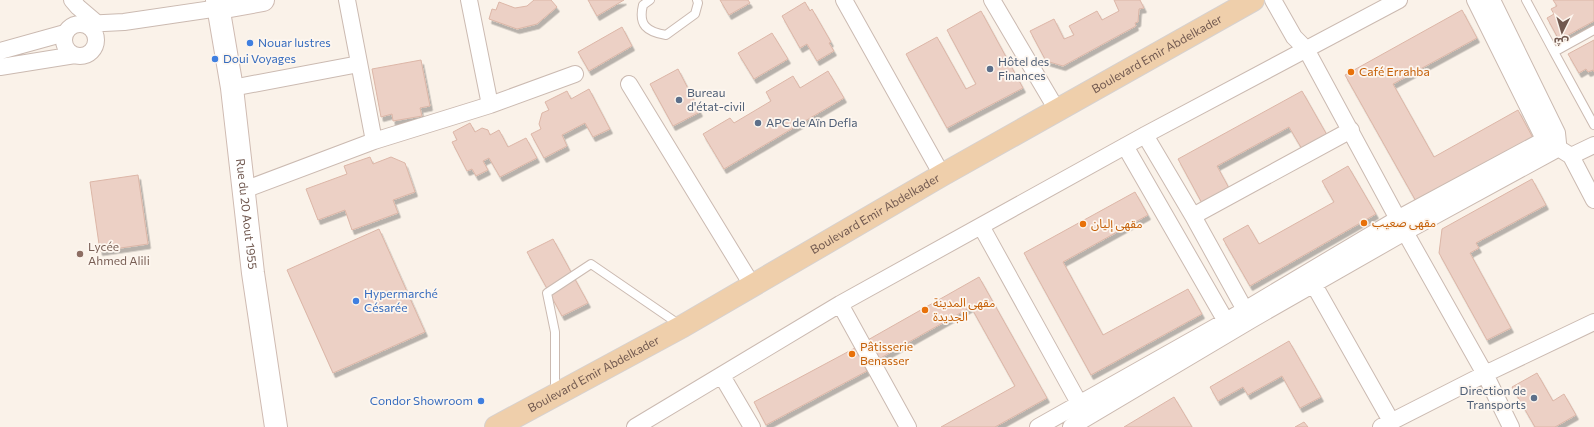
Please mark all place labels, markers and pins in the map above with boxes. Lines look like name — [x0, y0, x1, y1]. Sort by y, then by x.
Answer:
place label: Nouar lustres — [258, 35, 331, 49]
marker: Nouar lustres — [245, 38, 255, 48]
place label: Doui Voyages — [223, 51, 296, 65]
marker: Doui Voyages — [210, 54, 220, 64]
place label: Hôtel des Finances — [998, 54, 1049, 82]
marker: Hôtel des Finances — [985, 64, 995, 74]
place label: Café Errahba — [1359, 64, 1430, 78]
marker: Café Errahba — [1346, 67, 1356, 77]
place label: Bureau d'état-civil — [687, 85, 745, 113]
marker: Bureau d'état-civil — [674, 95, 684, 105]
place label: APC de Aïn Defla — [766, 115, 858, 129]
marker: APC de Aïn Defla — [753, 118, 763, 128]
place label: مقهى صعيب — [1372, 215, 1436, 230]
place label: مقهى إليان — [1091, 216, 1143, 232]
marker: مقهى صعيب — [1359, 218, 1369, 228]
marker: مقهى إليان — [1078, 219, 1088, 229]
place label: Lycée Ahmed Alili — [88, 239, 150, 267]
marker: Lycée Ahmed Alili — [75, 249, 85, 259]
place label: Hypermarché Césarée — [364, 286, 438, 314]
place label: مقهى المدينة الجديدة — [933, 295, 995, 324]
marker: Hypermarché Césarée — [351, 296, 361, 306]
marker: مقهى المدينة الجديدة — [920, 305, 930, 315]
place label: Pâtisserie Benasser — [860, 339, 913, 367]
marker: Pâtisserie Benasser — [847, 349, 857, 359]
place label: Direction de Transports — [1460, 383, 1526, 411]
place label: Condor Showroom — [370, 393, 473, 407]
marker: Direction de Transports — [1529, 393, 1539, 403]
marker: Condor Showroom — [476, 396, 486, 406]

